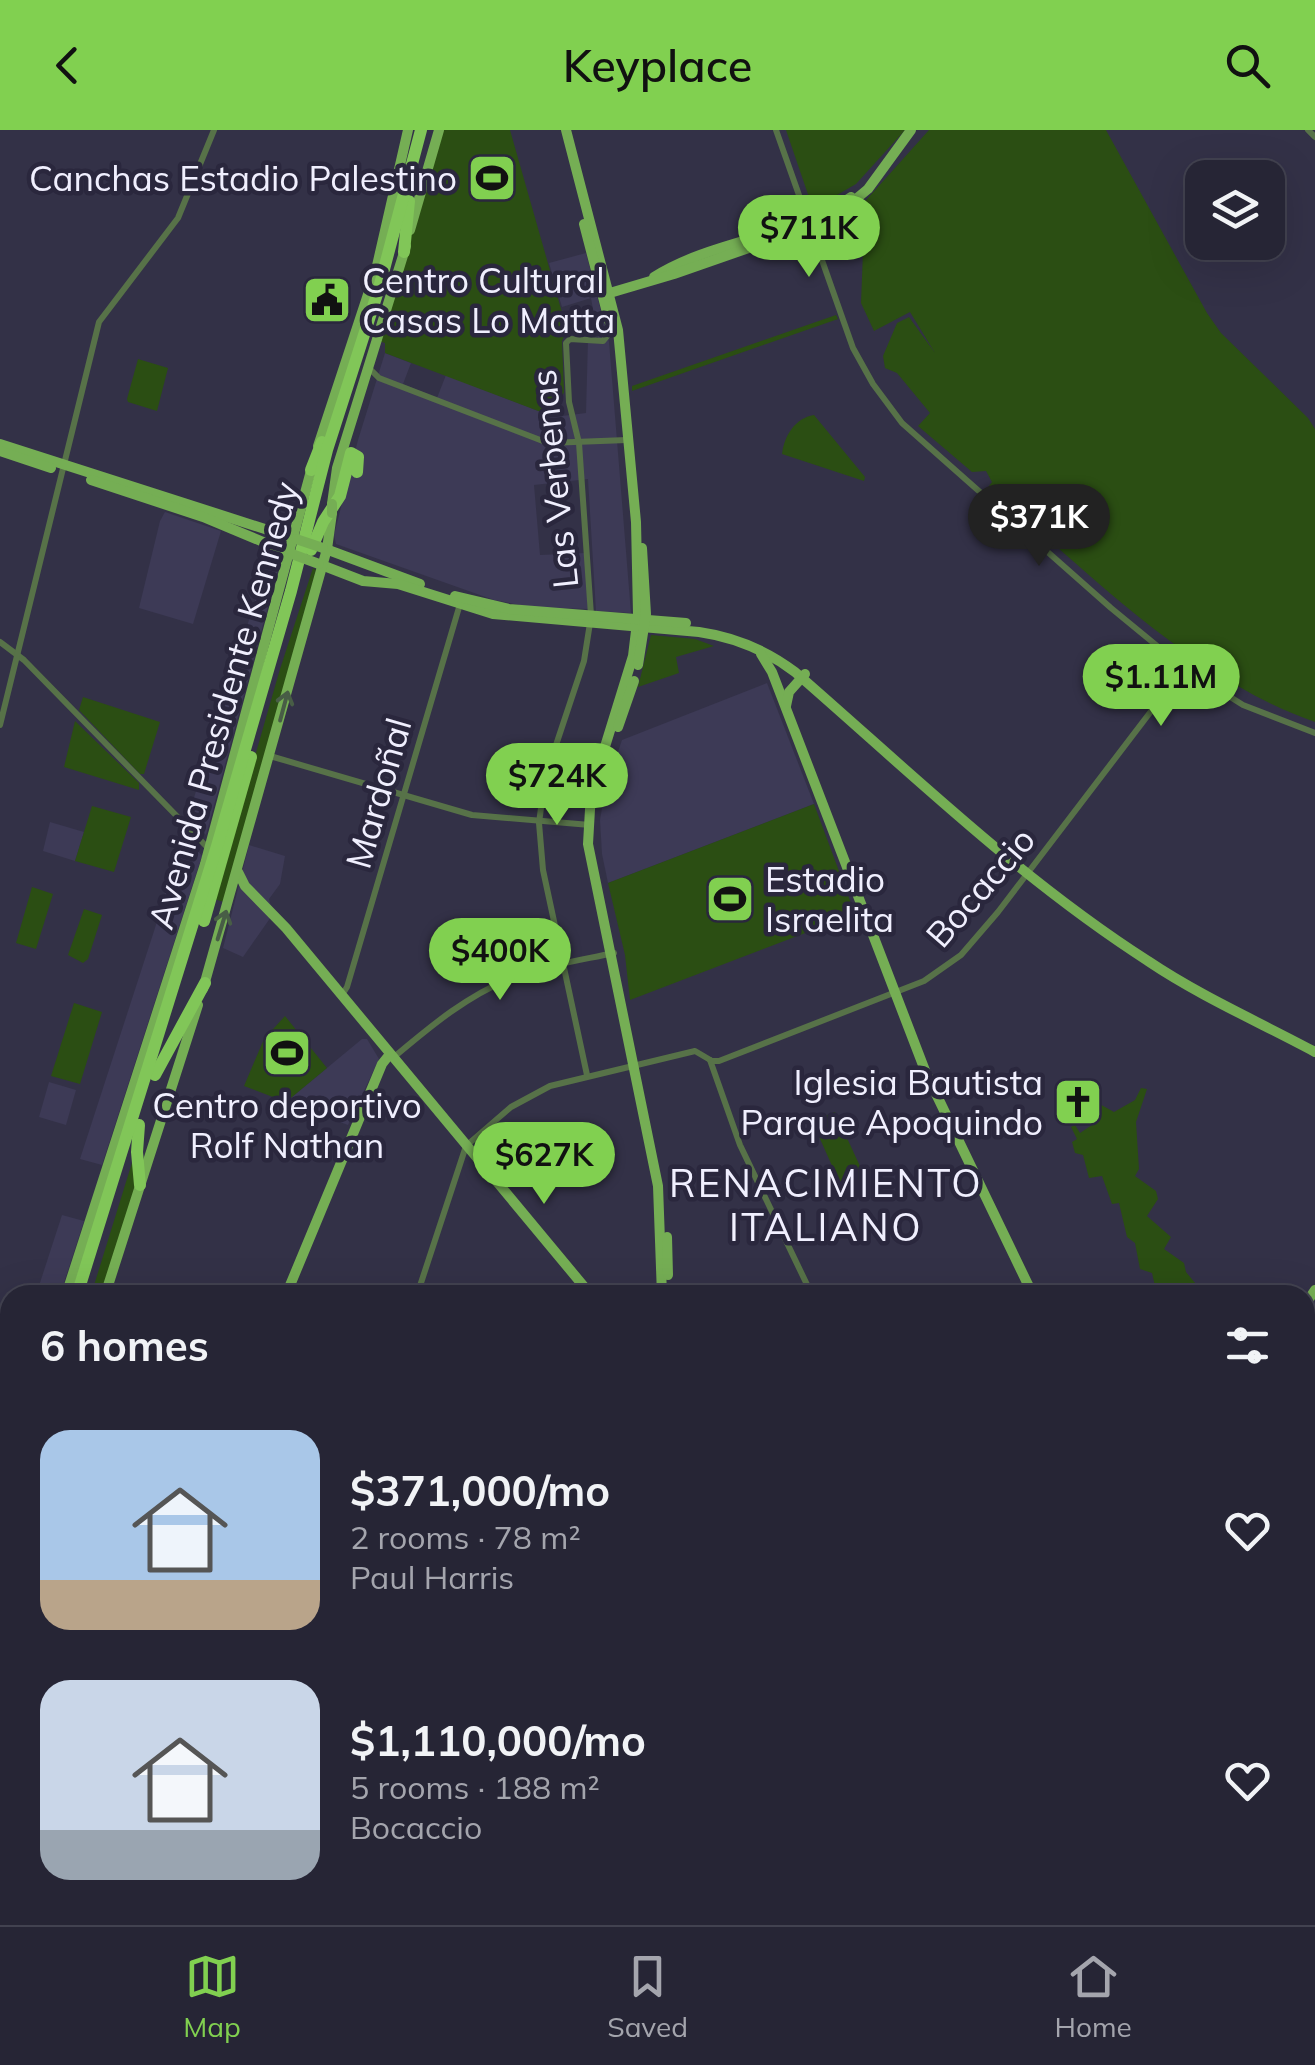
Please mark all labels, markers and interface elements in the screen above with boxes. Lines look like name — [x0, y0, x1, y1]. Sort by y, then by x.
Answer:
text: Keyplace — [563, 37, 752, 93]
icon: back — [40, 38, 95, 93]
icon: search — [1220, 38, 1275, 93]
sports icon: Canchas Estadio Palestino — [466, 152, 518, 204]
place label: Canchas Estadio Palestino — [29, 156, 457, 200]
map controls — [1185, 160, 1285, 260]
button: layers — [1185, 160, 1285, 260]
pin: $711K — [739, 195, 879, 280]
text: $711K — [760, 207, 858, 247]
place label: Centro Cultural Casas Lo Matta — [362, 258, 615, 342]
public building icon: Centro Cultural Casas Lo Matta — [301, 274, 353, 326]
street label: Las Verbenas — [521, 367, 587, 591]
street label: Avenida Presidente Kennedy — [138, 476, 308, 934]
pin: $371K — [969, 484, 1109, 569]
text: $371K — [990, 496, 1088, 536]
pin: $1.11M — [1080, 644, 1242, 729]
text: $1.11M — [1105, 656, 1217, 696]
one-way arrow — [275, 691, 294, 722]
street label: Mardoñal — [336, 713, 420, 873]
pin: $724K — [487, 743, 627, 828]
text: $724K — [508, 755, 606, 795]
street label: Bocaccio — [916, 818, 1044, 956]
place label: Estadio Israelita — [765, 857, 894, 941]
sports icon: Estadio Israelita — [704, 873, 756, 925]
one-way arrow — [214, 910, 232, 941]
pin: $400K — [430, 918, 570, 1003]
text: $400K — [451, 930, 549, 970]
sports icon: Centro deportivo Rolf Nathan — [261, 1027, 313, 1079]
place label: Iglesia Bautista Parque Apoquindo — [740, 1060, 1043, 1144]
church icon: Iglesia Bautista Parque Apoquindo — [1052, 1076, 1104, 1128]
place label: Centro deportivo Rolf Nathan — [152, 1083, 422, 1167]
pin: $627K — [474, 1122, 614, 1207]
text: $627K — [495, 1134, 593, 1174]
district label: RENACIMIENTO ITALIANO — [669, 1159, 983, 1251]
icon: filters — [1220, 1318, 1275, 1373]
text: 6 homes — [40, 1319, 209, 1372]
text: $371,000/mo — [350, 1464, 610, 1517]
icon: home — [120, 1470, 240, 1590]
icon: heart — [1220, 1503, 1275, 1558]
text: 2 rooms · 78 m² — [350, 1517, 581, 1557]
text: Paul Harris — [350, 1557, 514, 1597]
text: $1,110,000/mo — [350, 1714, 646, 1767]
icon: home — [120, 1720, 240, 1840]
icon: heart — [1220, 1753, 1275, 1808]
text: 5 rooms · 188 m² — [350, 1767, 600, 1807]
text: Bocaccio — [350, 1807, 482, 1847]
tab: Map — [183, 1949, 241, 2044]
tab: Saved — [607, 1949, 688, 2044]
tab: Home — [1054, 1949, 1132, 2044]

